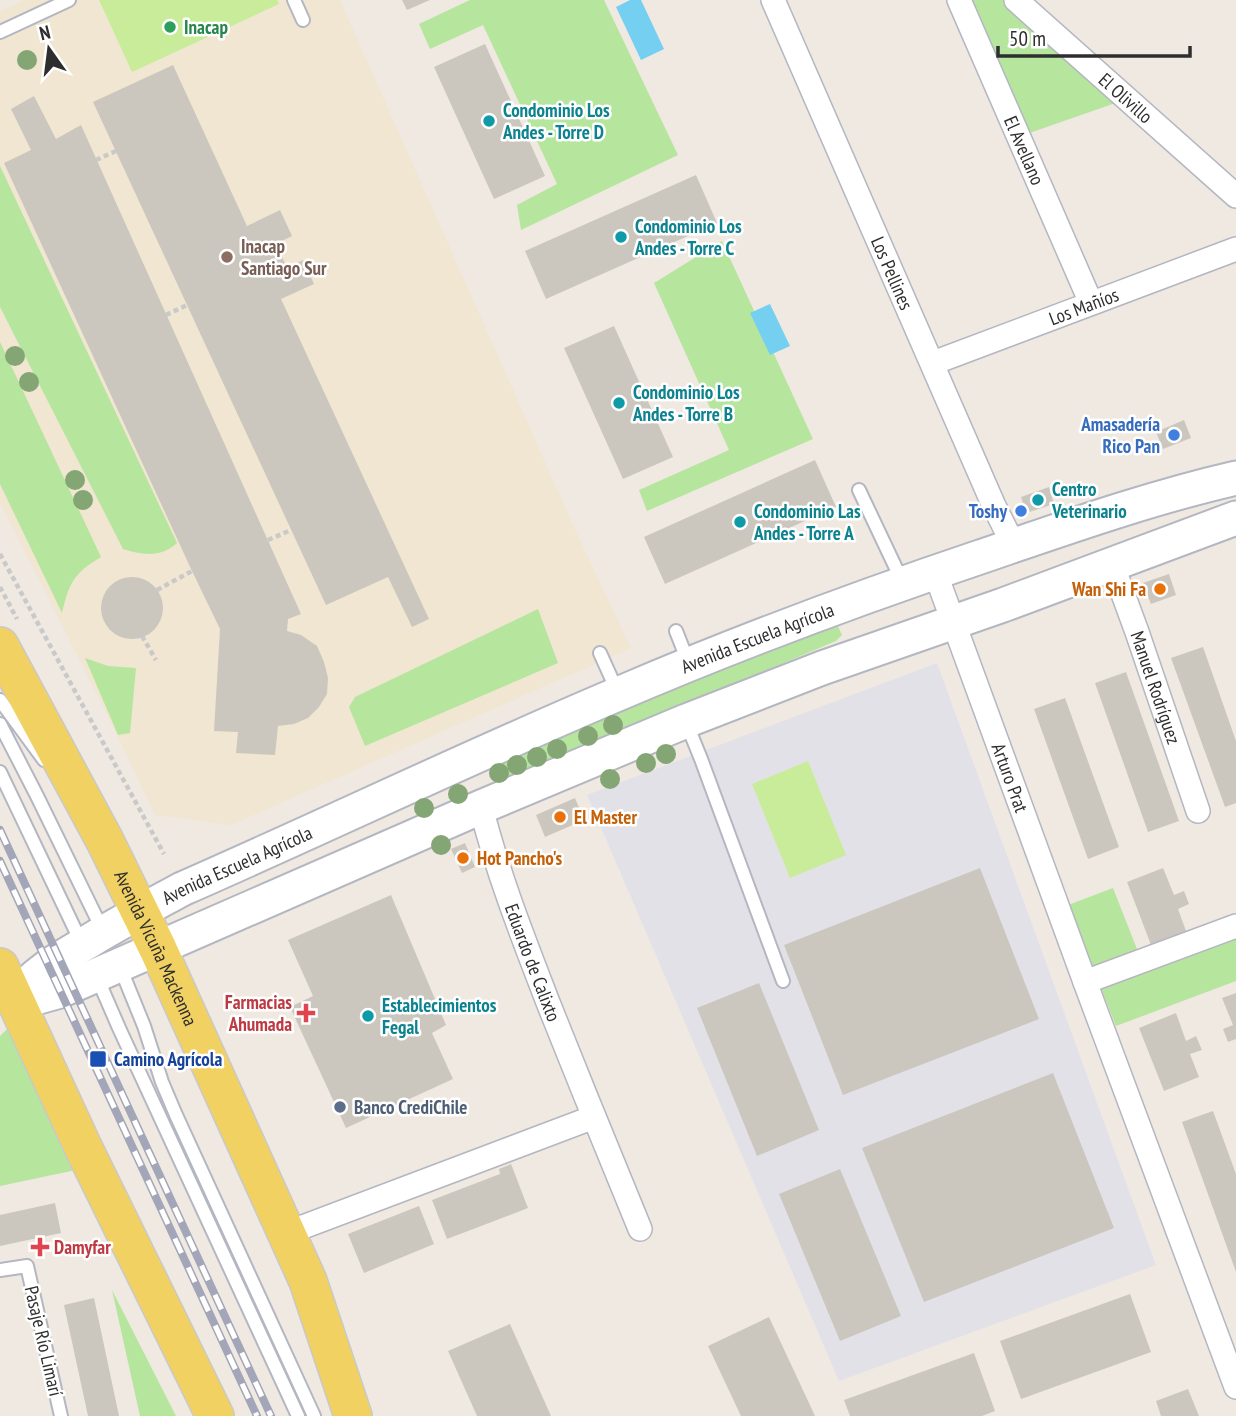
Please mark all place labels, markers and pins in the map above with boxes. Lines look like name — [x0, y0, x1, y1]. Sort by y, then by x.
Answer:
place label: Inacap — [184, 15, 228, 39]
marker: Inacap — [162, 19, 178, 35]
place label: Condominio Los Andes - Torre D — [502, 98, 610, 144]
marker: Condominio Los Andes - Torre D — [481, 113, 497, 129]
place label: Condominio Los Andes - Torre C — [634, 214, 742, 260]
marker: Condominio Los Andes - Torre C — [613, 229, 629, 245]
place label: Inacap Santiago Sur — [241, 234, 327, 280]
marker: Inacap Santiago Sur — [219, 249, 235, 265]
place label: Condominio Los Andes - Torre B — [632, 380, 740, 426]
marker: Condominio Los Andes - Torre B — [611, 395, 627, 411]
place label: Amasadería Rico Pan — [1080, 412, 1160, 458]
marker: Amasadería Rico Pan — [1166, 427, 1182, 443]
place label: Centro Veterinario — [1051, 477, 1127, 523]
marker: Centro Veterinario — [1030, 492, 1046, 508]
place label: Condominio Las Andes - Torre A — [753, 499, 861, 545]
place label: Toshy — [969, 499, 1007, 523]
marker: Toshy — [1013, 503, 1029, 519]
marker: Condominio Las Andes - Torre A — [732, 514, 748, 530]
place label: Wan Shi Fa — [1071, 577, 1146, 601]
marker: Wan Shi Fa — [1152, 581, 1168, 597]
place label: El Master — [574, 805, 637, 829]
marker: El Master — [552, 809, 568, 825]
place label: Hot Pancho's — [477, 846, 562, 870]
marker: Hot Pancho's — [455, 850, 471, 866]
place label: Farmacias Ahumada — [225, 990, 292, 1036]
place label: Establecimientos Fegal — [382, 993, 497, 1039]
marker: Farmacias Ahumada — [298, 1005, 314, 1021]
marker: Establecimientos Fegal — [360, 1008, 376, 1024]
place label: Camino Agrícola — [114, 1047, 222, 1071]
marker: Camino Agrícola — [88, 1049, 108, 1069]
place label: Banco CrediChile — [354, 1095, 467, 1119]
marker: Banco CrediChile — [332, 1099, 348, 1115]
place label: Damyfar — [54, 1235, 111, 1259]
marker: Damyfar — [32, 1239, 48, 1255]

